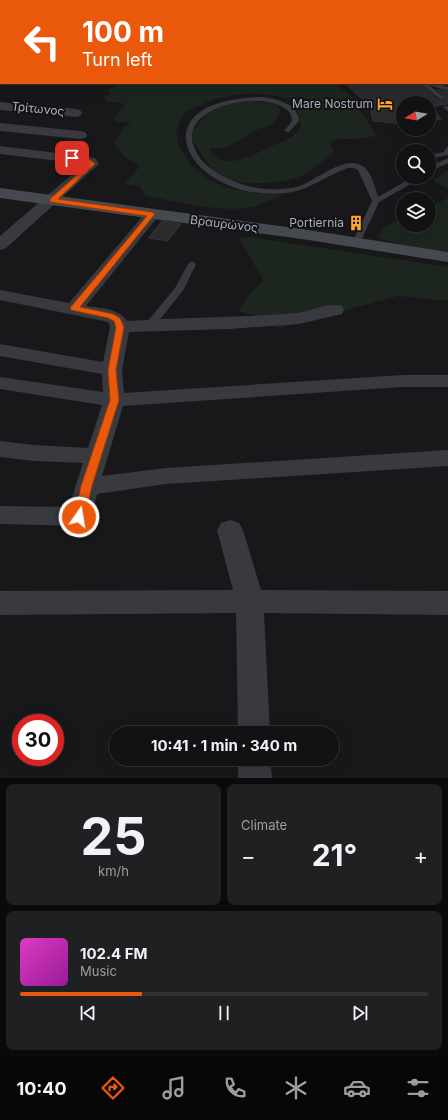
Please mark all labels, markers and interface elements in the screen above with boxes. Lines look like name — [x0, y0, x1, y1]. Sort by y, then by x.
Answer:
text: 100 m — [82, 15, 164, 49]
icon: left — [16, 16, 68, 68]
text: Turn left — [82, 49, 152, 70]
hotel icon: Mare Nostrum — [376, 95, 394, 113]
place label: Mare Nostrum — [292, 96, 373, 111]
north arrow — [396, 96, 436, 136]
map controls — [396, 96, 436, 232]
street label: Τρίτωνος — [11, 98, 65, 119]
pin — [55, 141, 89, 175]
button: search — [396, 144, 436, 184]
icon: arrive — [61, 147, 83, 169]
button: layers — [396, 192, 436, 232]
street label: Βραυρώνος — [189, 212, 259, 235]
building icon: Portiernia — [347, 214, 365, 232]
place label: Portiernia — [289, 215, 344, 230]
position arrow — [58, 496, 100, 538]
speed limit sign: 30 — [12, 714, 64, 766]
text: 10:41 · 1 min · 340 m — [151, 736, 297, 755]
text: 25 — [81, 805, 147, 868]
text: Climate — [241, 817, 287, 833]
text: 21° — [312, 837, 357, 873]
text: − — [241, 843, 256, 869]
text: + — [413, 843, 428, 869]
text: km/h — [98, 863, 129, 879]
text: 102.4 FM — [80, 944, 148, 963]
text: Music — [80, 963, 117, 979]
icon: previous — [77, 1002, 99, 1024]
icon: pause — [213, 1002, 235, 1024]
icon: next — [349, 1002, 371, 1024]
icon: directions — [99, 1074, 127, 1102]
icon: music — [160, 1074, 188, 1102]
icon: phone — [221, 1074, 249, 1102]
icon: climate — [282, 1074, 310, 1102]
icon: car — [343, 1074, 371, 1102]
icon: filters — [404, 1074, 432, 1102]
text: 10:40 — [16, 1078, 67, 1099]

